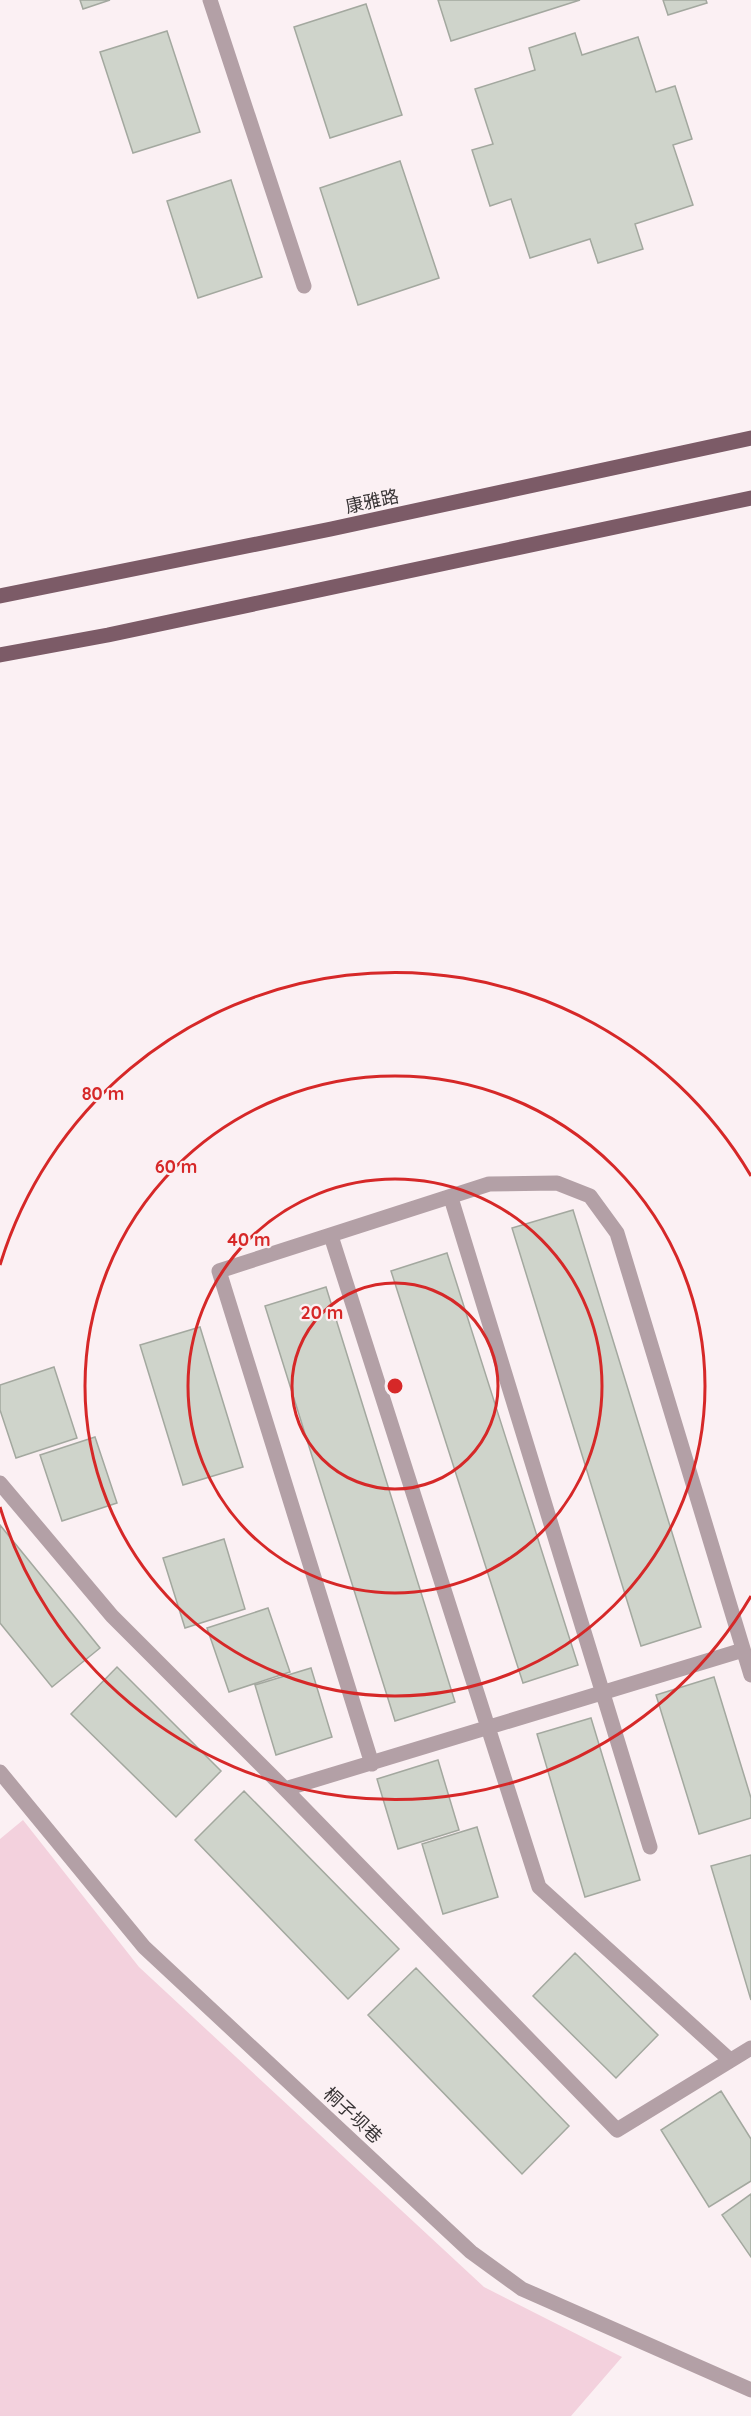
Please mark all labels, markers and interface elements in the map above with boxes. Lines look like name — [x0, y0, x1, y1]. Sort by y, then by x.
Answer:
street label: 康雅路 — [343, 484, 401, 518]
text: 80 m — [82, 1082, 124, 1105]
text: 60 m — [155, 1155, 197, 1178]
text: 40 m — [227, 1228, 271, 1251]
text: 20 m — [301, 1301, 343, 1324]
centre of rings — [385, 1376, 405, 1396]
street label: 桐子坝巷 — [319, 2082, 387, 2148]

